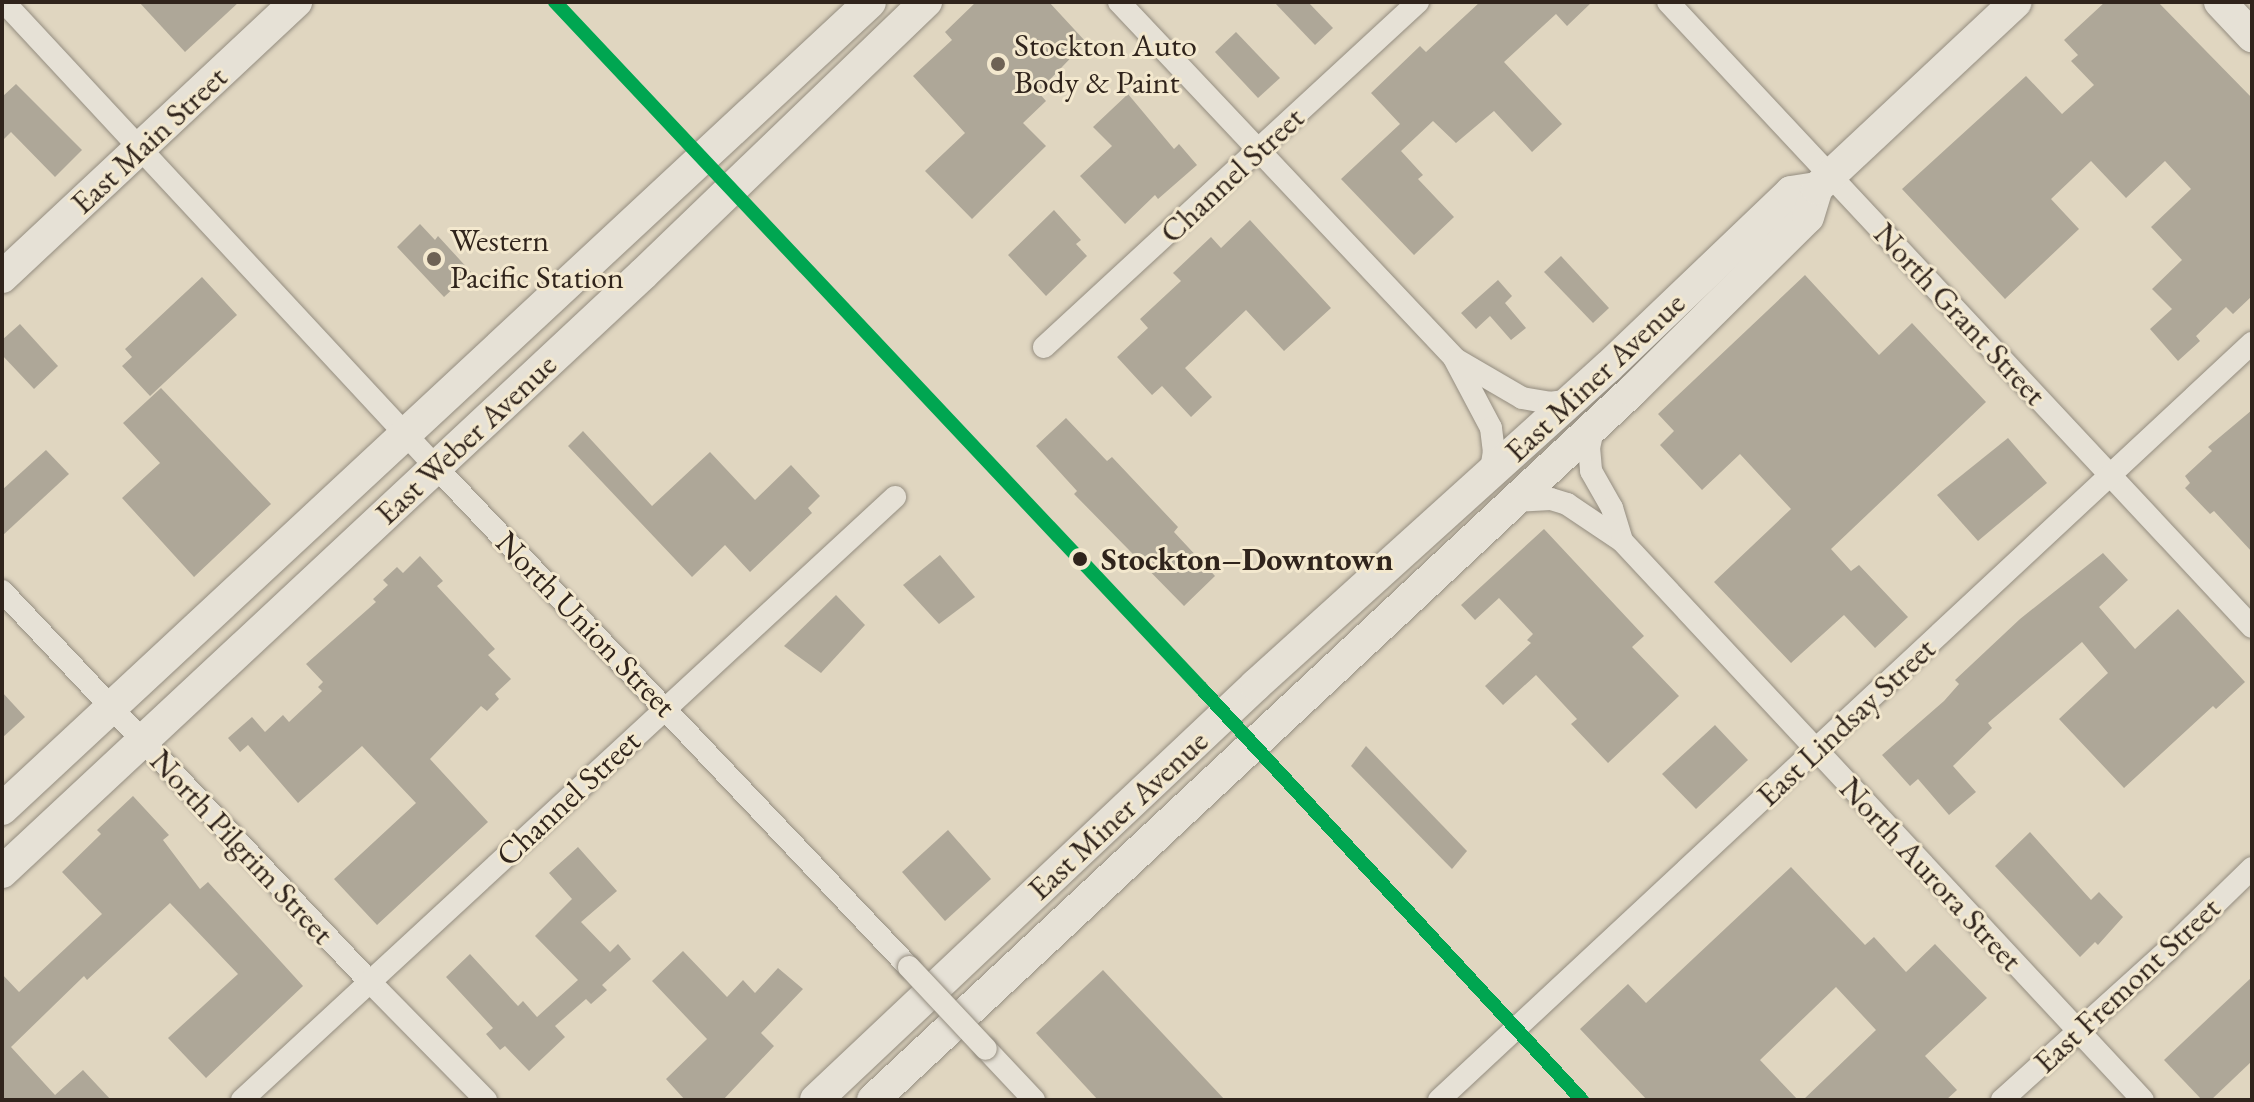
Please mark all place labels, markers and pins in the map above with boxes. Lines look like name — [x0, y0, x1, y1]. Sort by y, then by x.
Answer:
place label: Stockton Auto Body & Paint — [1014, 27, 1197, 102]
marker: Stockton Auto Body & Paint — [989, 55, 1007, 73]
place label: Western Pacific Station — [450, 222, 624, 297]
marker: Western Pacific Station — [425, 250, 443, 268]
place label: Stockton–Downtown — [1101, 540, 1393, 578]
marker: Stockton–Downtown — [1066, 545, 1094, 573]

